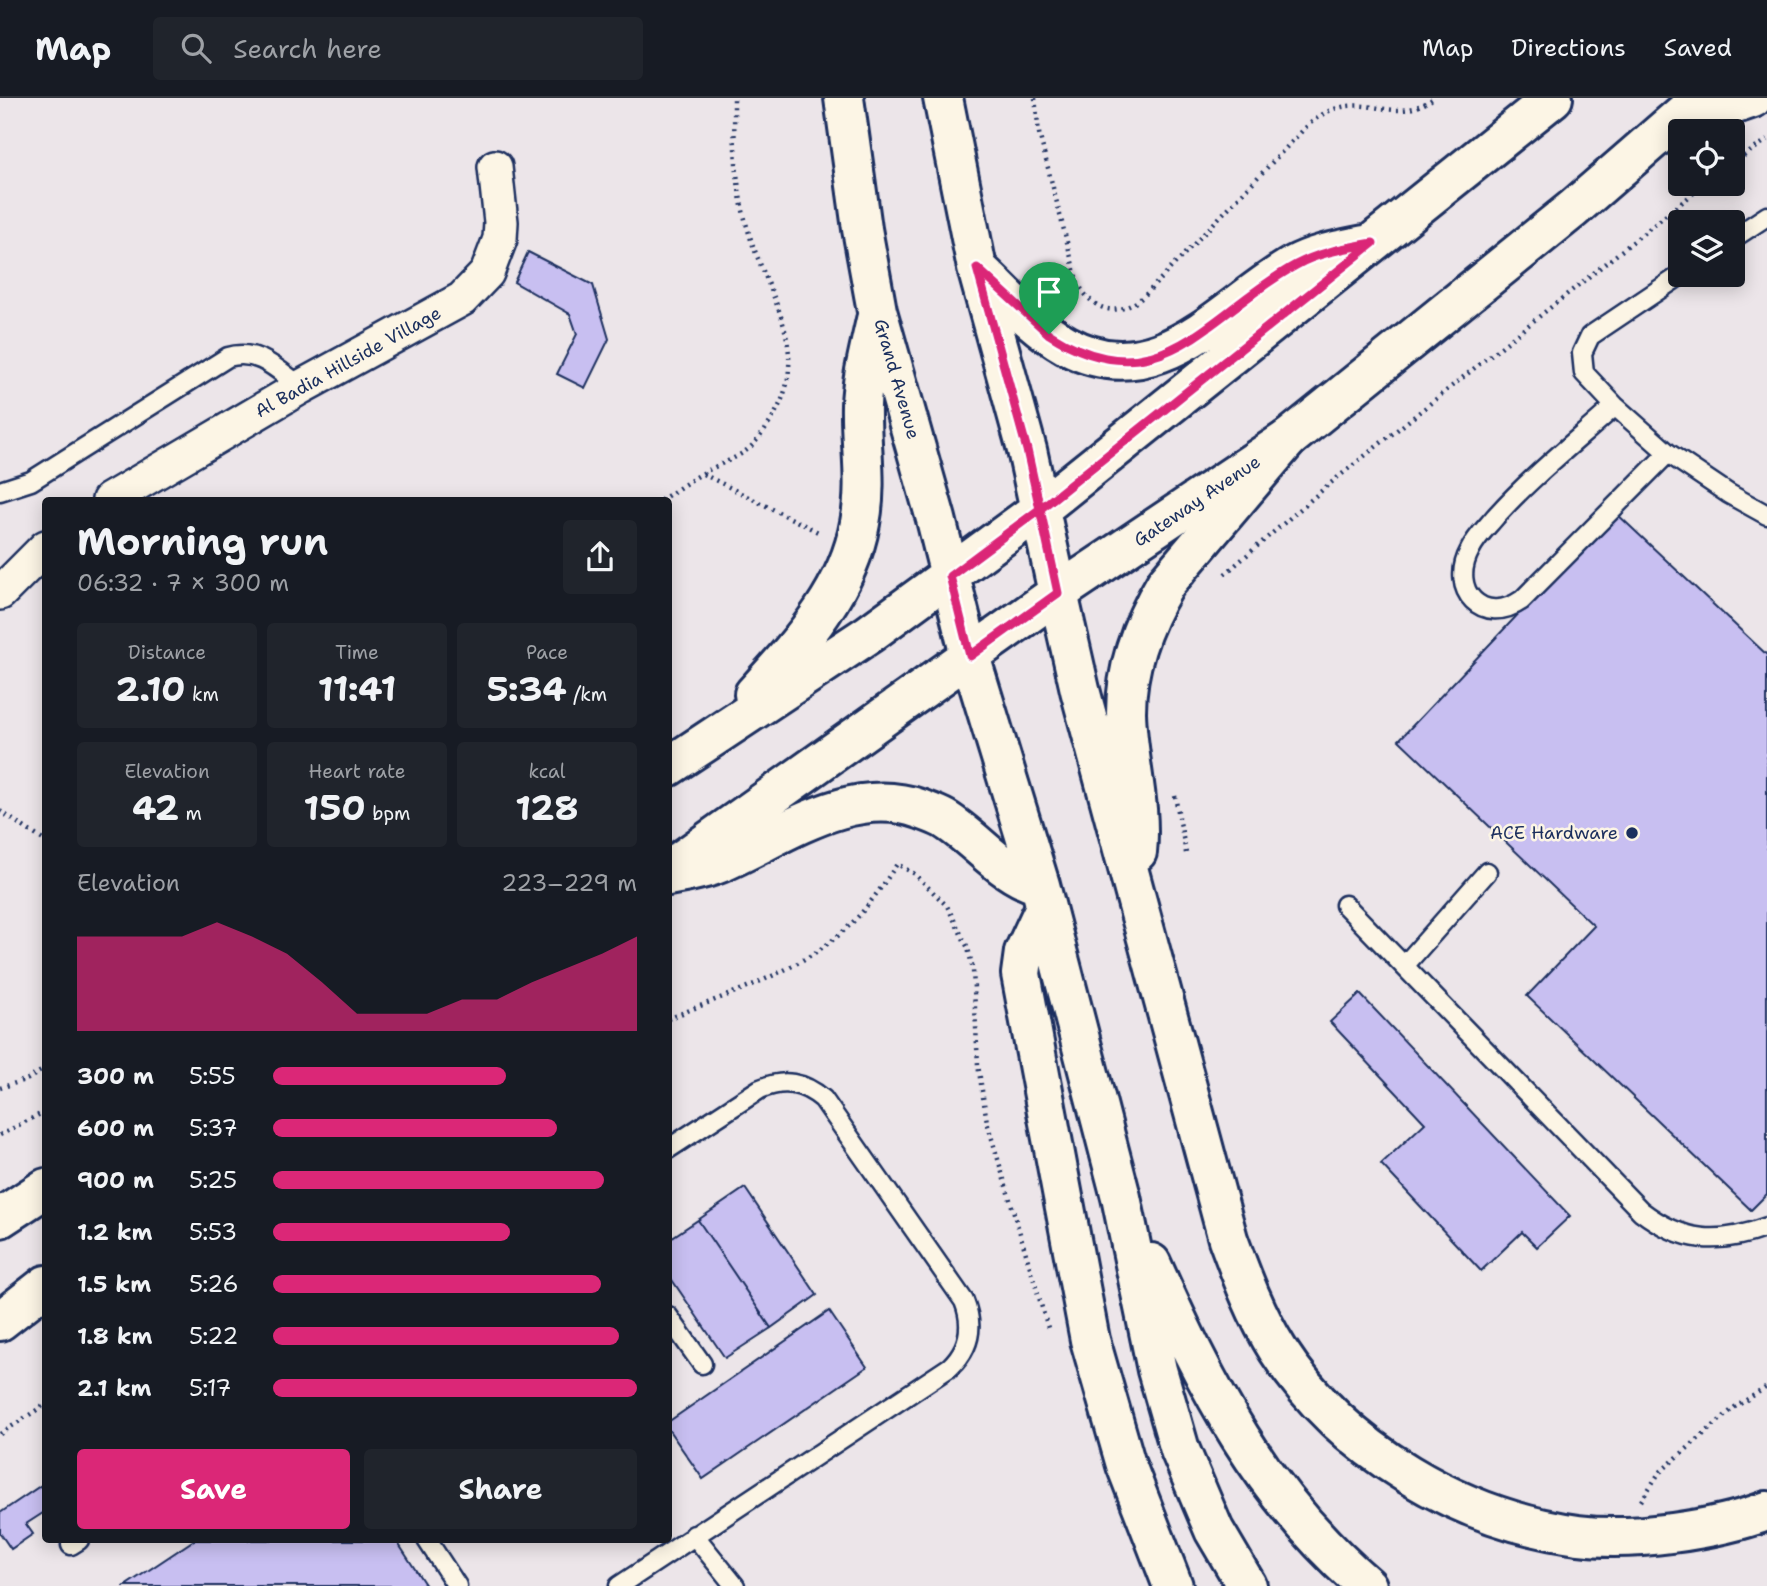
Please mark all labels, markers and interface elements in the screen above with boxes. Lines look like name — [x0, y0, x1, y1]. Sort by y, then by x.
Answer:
search box — [153, 17, 643, 80]
text: Map — [35, 26, 111, 71]
icon: search — [177, 29, 215, 67]
text: Search here — [233, 31, 382, 66]
text: Map — [1422, 32, 1473, 64]
text: Directions — [1511, 32, 1626, 64]
text: Saved — [1664, 32, 1732, 64]
map controls — [1668, 119, 1745, 287]
button: locate — [1668, 119, 1745, 196]
button: layers — [1668, 210, 1745, 287]
pin — [1019, 262, 1079, 334]
icon: arrive — [1030, 273, 1068, 311]
street label: Al Badia Hillside Village — [251, 301, 445, 423]
street label: Grand Avenue — [868, 316, 926, 442]
street label: Gateway Avenue — [1129, 450, 1265, 552]
text: Morning run — [77, 516, 328, 567]
button: share — [563, 520, 637, 594]
text: 06:32 · 7 × 300 m — [77, 568, 289, 598]
text: Distance — [128, 640, 206, 665]
text: Time — [335, 640, 379, 665]
text: Pace — [526, 640, 568, 665]
text: 2.10 — [115, 665, 186, 712]
text: 11:41 — [318, 665, 396, 712]
text: 5:34 — [487, 665, 567, 712]
text: km — [186, 682, 219, 707]
text: /km — [567, 682, 607, 707]
text: Elevation — [124, 759, 210, 784]
text: Heart rate — [309, 759, 405, 784]
text: kcal — [529, 759, 565, 784]
text: 42 — [132, 784, 179, 831]
text: 150 — [304, 784, 366, 831]
text: 128 — [515, 784, 579, 831]
text: m — [179, 801, 202, 826]
text: bpm — [366, 801, 410, 826]
place label: ACE Hardware — [1490, 821, 1618, 845]
marker: ACE Hardware — [1624, 825, 1640, 841]
text: Elevation — [77, 868, 180, 898]
text: 223–229 m — [501, 868, 637, 898]
text: 300 m — [77, 1061, 154, 1091]
text: 5:55 — [189, 1061, 235, 1091]
text: 600 m — [77, 1113, 154, 1143]
text: 5:37 — [189, 1113, 238, 1143]
text: 900 m — [77, 1165, 154, 1195]
text: 5:25 — [189, 1165, 237, 1195]
text: 1.2 km — [77, 1217, 153, 1247]
text: 5:53 — [189, 1217, 237, 1247]
text: 1.5 km — [77, 1269, 151, 1299]
text: 5:26 — [189, 1269, 239, 1299]
text: 1.8 km — [77, 1321, 152, 1351]
text: 5:22 — [189, 1321, 238, 1351]
text: 2.1 km — [77, 1373, 151, 1403]
text: 5:17 — [189, 1373, 231, 1403]
button: Save — [77, 1449, 350, 1529]
button: Share — [364, 1449, 637, 1529]

